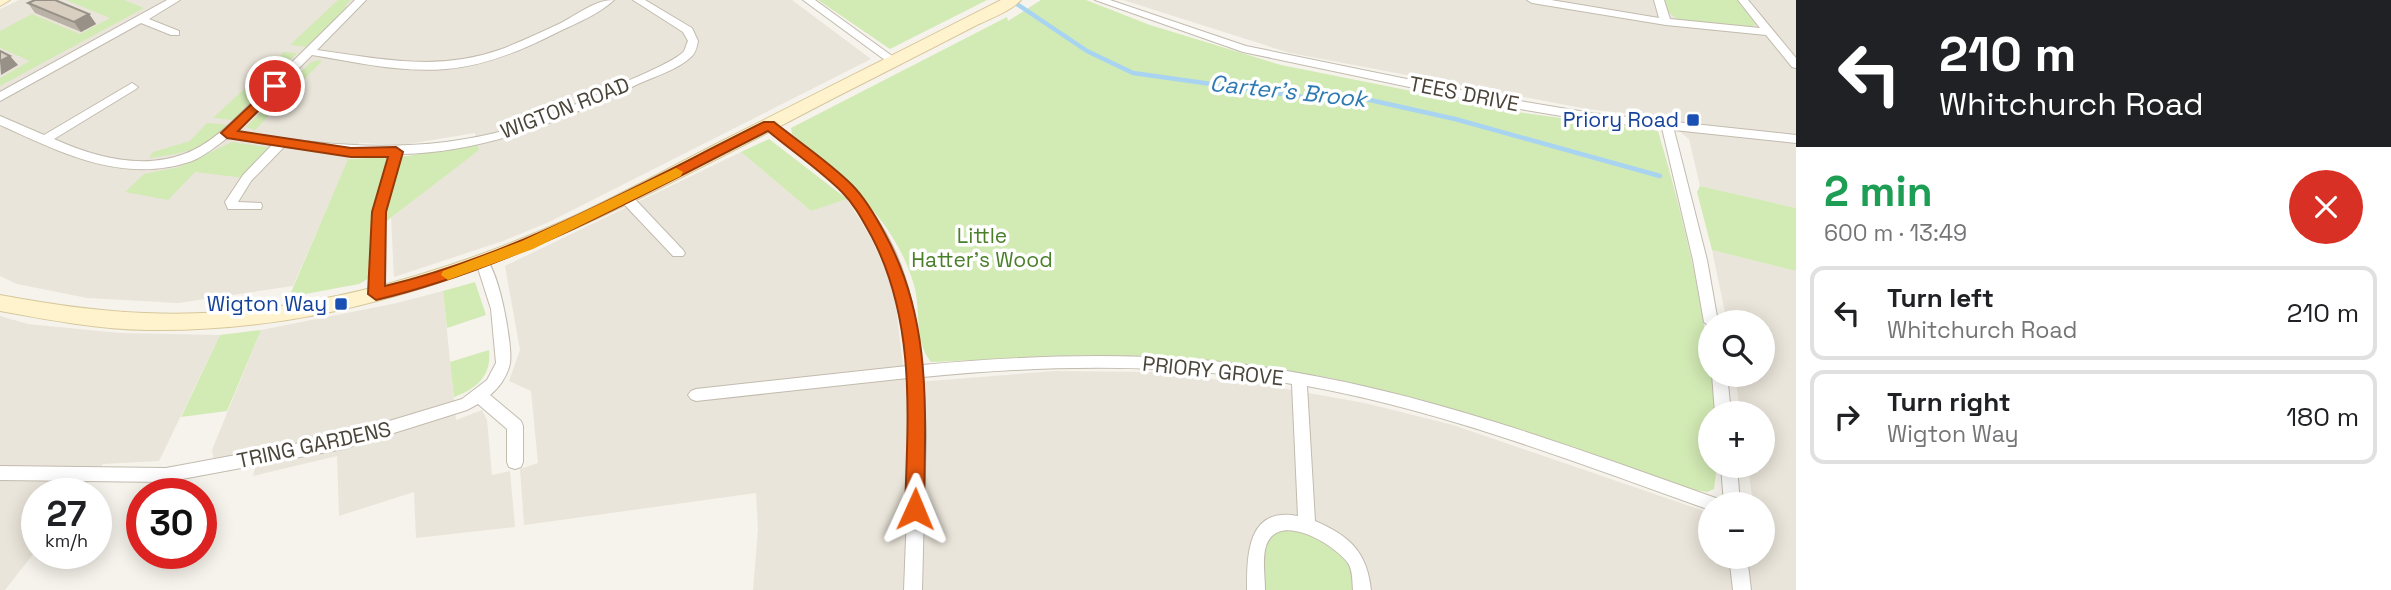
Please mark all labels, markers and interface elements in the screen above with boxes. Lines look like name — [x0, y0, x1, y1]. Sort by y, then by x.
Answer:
text: 210 m — [1939, 23, 2076, 85]
icon: left — [1824, 28, 1915, 119]
pin — [245, 56, 305, 116]
icon: arrive — [256, 67, 294, 105]
water label: Carter's Brook — [1208, 68, 1370, 114]
street label: TEES DRIVE — [1407, 70, 1521, 117]
street label: WIGTON ROAD — [496, 71, 633, 145]
text: Whitchurch Road — [1939, 84, 2204, 124]
place label: Priory Road — [1563, 106, 1679, 133]
marker: Priory Road — [1685, 112, 1701, 128]
text: 2 min — [1824, 165, 1933, 218]
button: close — [2289, 170, 2363, 244]
text: 600 m · 13:49 — [1824, 218, 1967, 248]
park label: Little Hatter's Wood — [911, 222, 1053, 273]
text: Turn left — [1887, 281, 1994, 315]
place label: Wigton Way — [207, 290, 327, 317]
icon: left — [1828, 294, 1866, 332]
marker: Wigton Way — [333, 296, 349, 312]
text: 210 m — [2287, 296, 2359, 330]
map controls — [1698, 310, 1775, 569]
button: search — [1698, 310, 1775, 387]
text: Whitchurch Road — [1887, 315, 2077, 345]
street label: PRIORY GROVE — [1141, 350, 1285, 391]
text: Turn right — [1887, 385, 2011, 419]
icon: right — [1828, 398, 1866, 436]
text: 180 m — [2286, 400, 2359, 434]
button: + — [1698, 401, 1775, 478]
street label: TRING GARDENS — [234, 415, 393, 474]
text: Wigton Way — [1887, 419, 2019, 449]
position arrow — [878, 472, 952, 546]
speed limit sign: 30 — [126, 478, 217, 569]
text: 27 — [47, 492, 86, 536]
button: − — [1698, 492, 1775, 569]
text: km/h — [45, 529, 88, 552]

